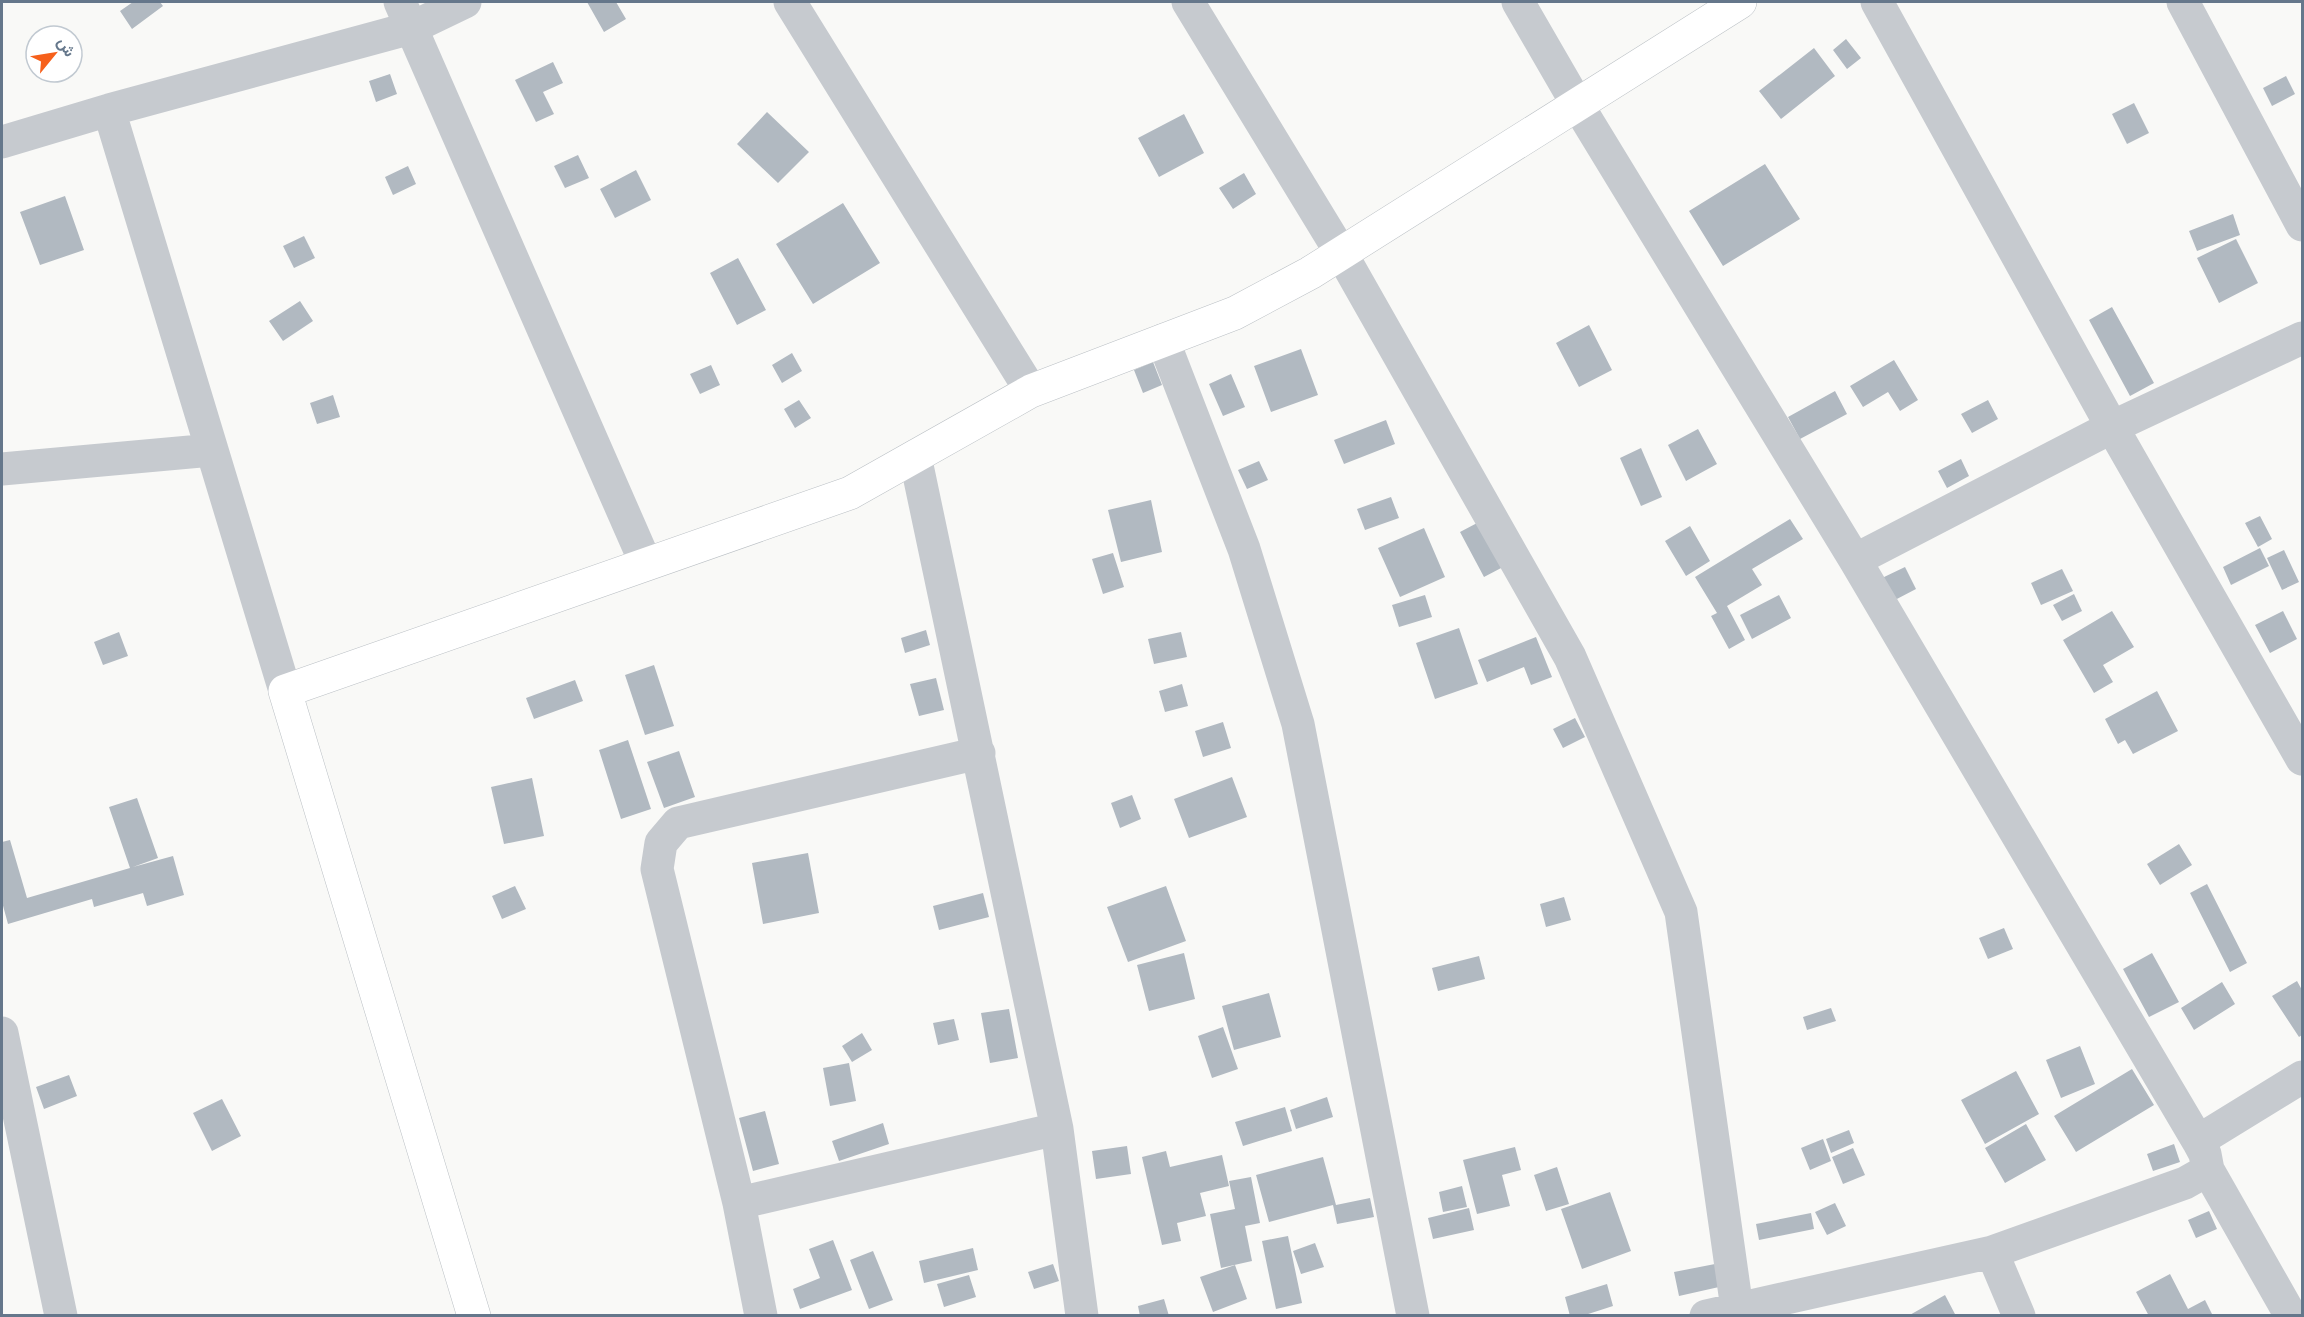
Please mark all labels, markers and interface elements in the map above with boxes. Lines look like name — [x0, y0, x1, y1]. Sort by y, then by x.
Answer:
north arrow — [24, 24, 84, 84]
text: ش — [54, 33, 80, 60]

